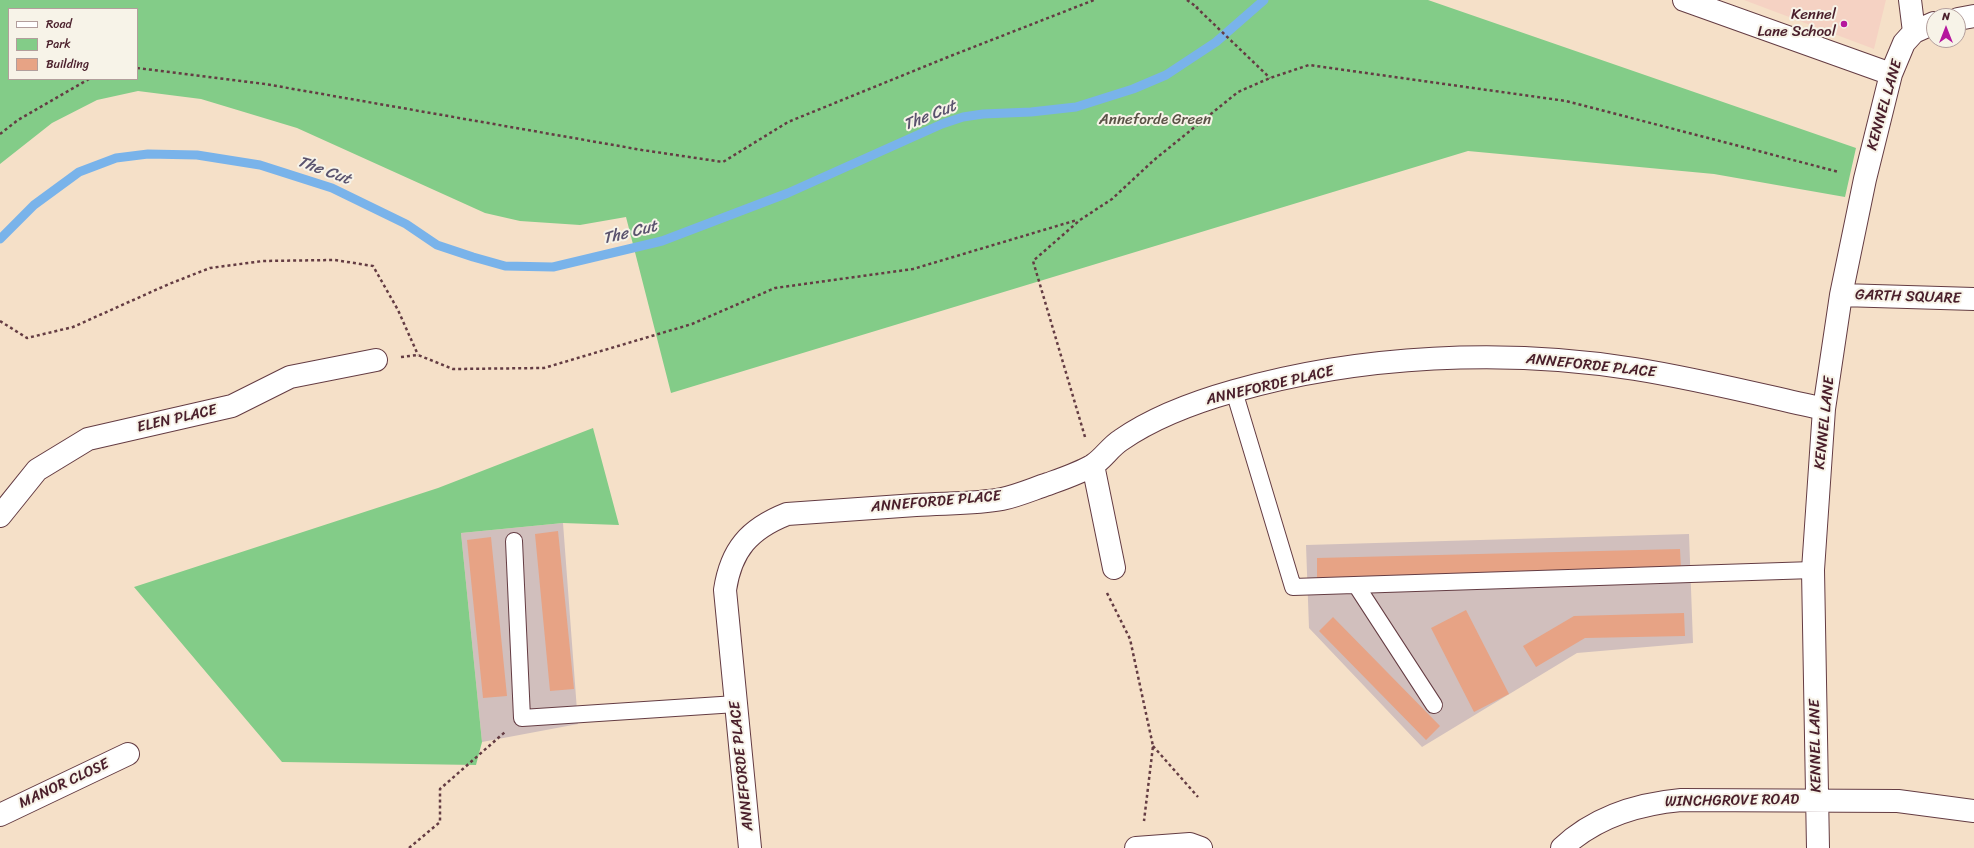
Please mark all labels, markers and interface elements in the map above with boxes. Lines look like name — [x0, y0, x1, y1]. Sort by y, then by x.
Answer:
place label: Kennel Lane School — [1758, 6, 1836, 41]
text: N — [1942, 7, 1950, 26]
legend — [8, 8, 138, 80]
north arrow — [1926, 8, 1966, 48]
text: Road — [46, 13, 72, 35]
marker: Kennel Lane School — [1839, 19, 1849, 29]
text: Park — [46, 33, 71, 55]
text: Building — [46, 53, 89, 75]
street label: KENNEL LANE — [1863, 58, 1907, 152]
water label: The Cut — [901, 97, 959, 135]
park label: Anneforde Green — [1099, 111, 1211, 129]
water label: The Cut — [295, 153, 353, 189]
water label: The Cut — [601, 217, 659, 249]
street label: GARTH SQUARE — [1855, 286, 1961, 308]
street label: ANNEFORDE PLACE — [1525, 350, 1657, 382]
street label: ANNEFORDE PLACE — [1204, 363, 1336, 409]
street label: KENNEL LANE — [1811, 376, 1839, 470]
street label: ELEN PLACE — [135, 401, 219, 437]
street label: ANNEFORDE PLACE — [870, 487, 1002, 517]
street label: KENNEL LANE — [1806, 699, 1826, 793]
street label: ANNEFORDE PLACE — [726, 700, 758, 832]
street label: MANOR CLOSE — [16, 755, 112, 813]
street label: WINCHGROVE ROAD — [1665, 791, 1799, 811]

